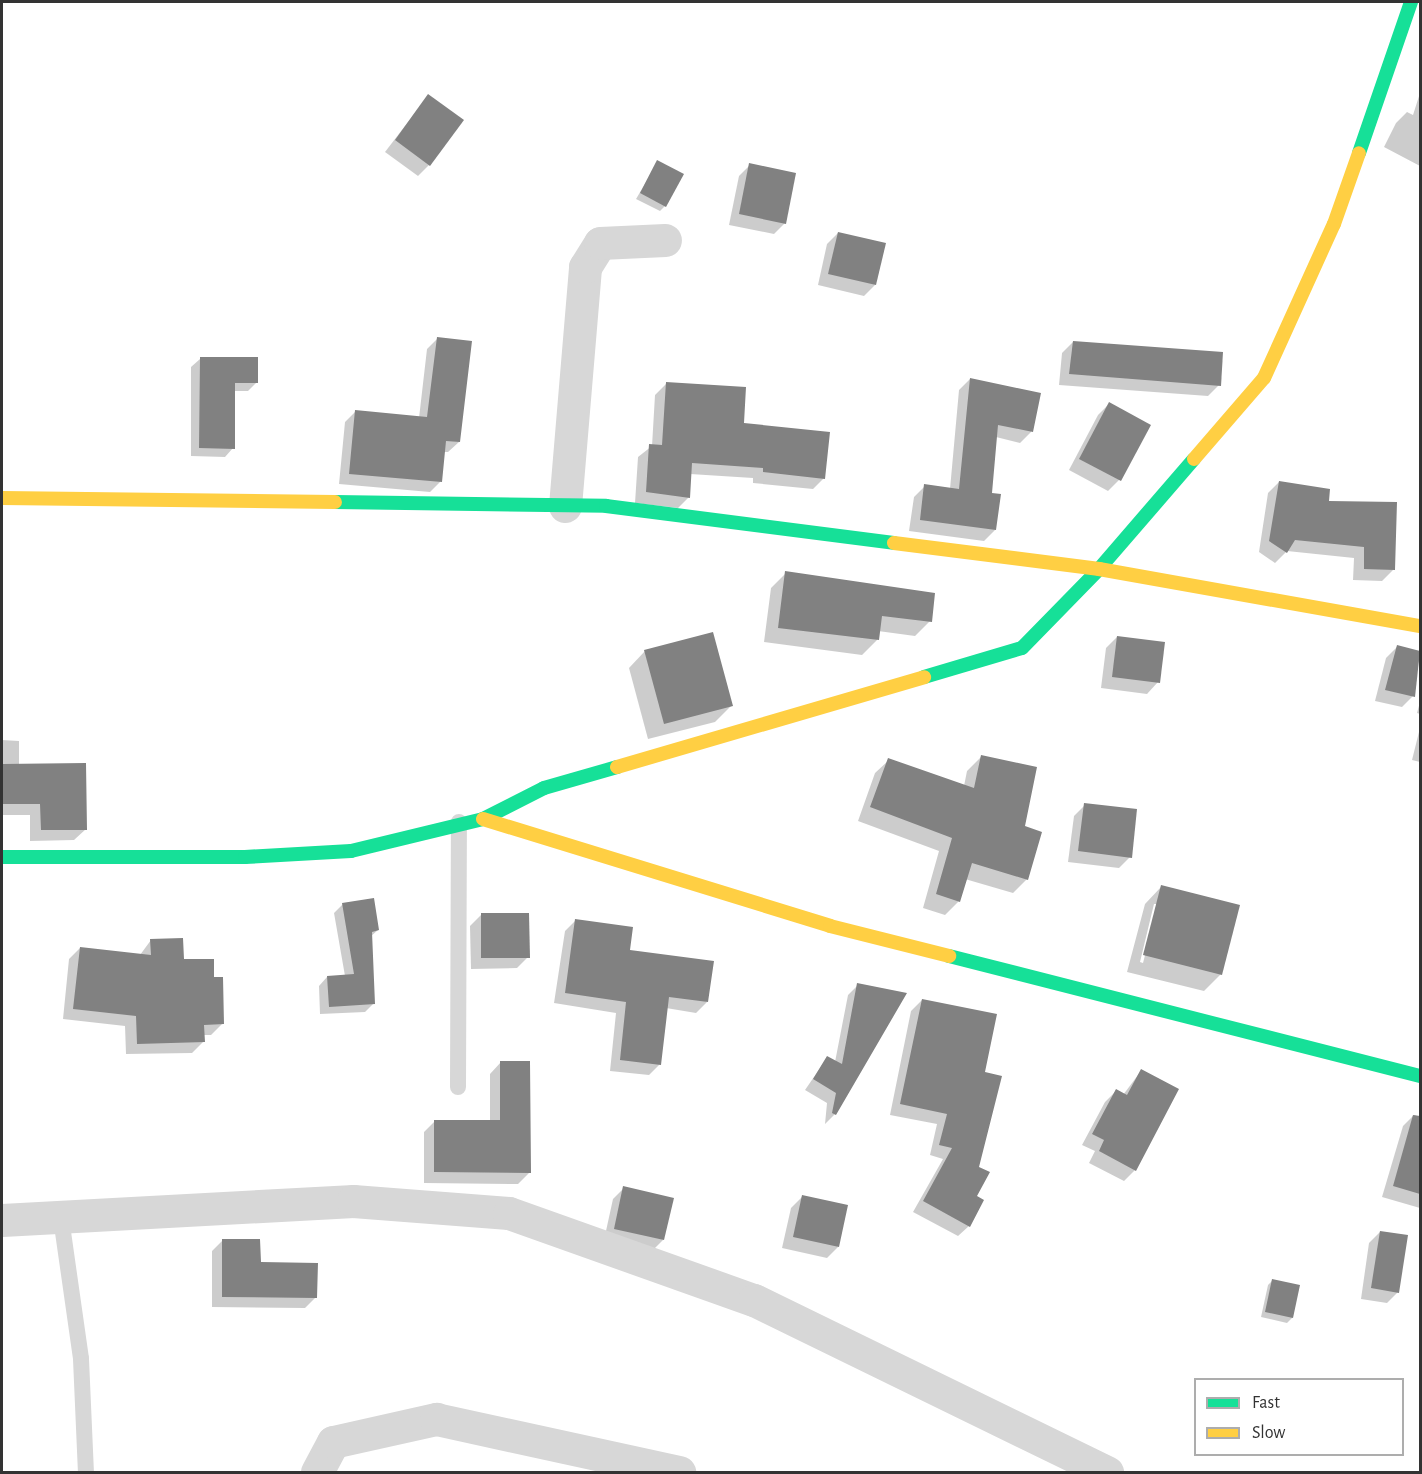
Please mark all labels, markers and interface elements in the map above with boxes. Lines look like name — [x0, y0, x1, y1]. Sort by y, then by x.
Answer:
legend — [1194, 1378, 1404, 1456]
text: Fast — [1252, 1394, 1280, 1412]
text: Slow — [1252, 1424, 1285, 1442]

